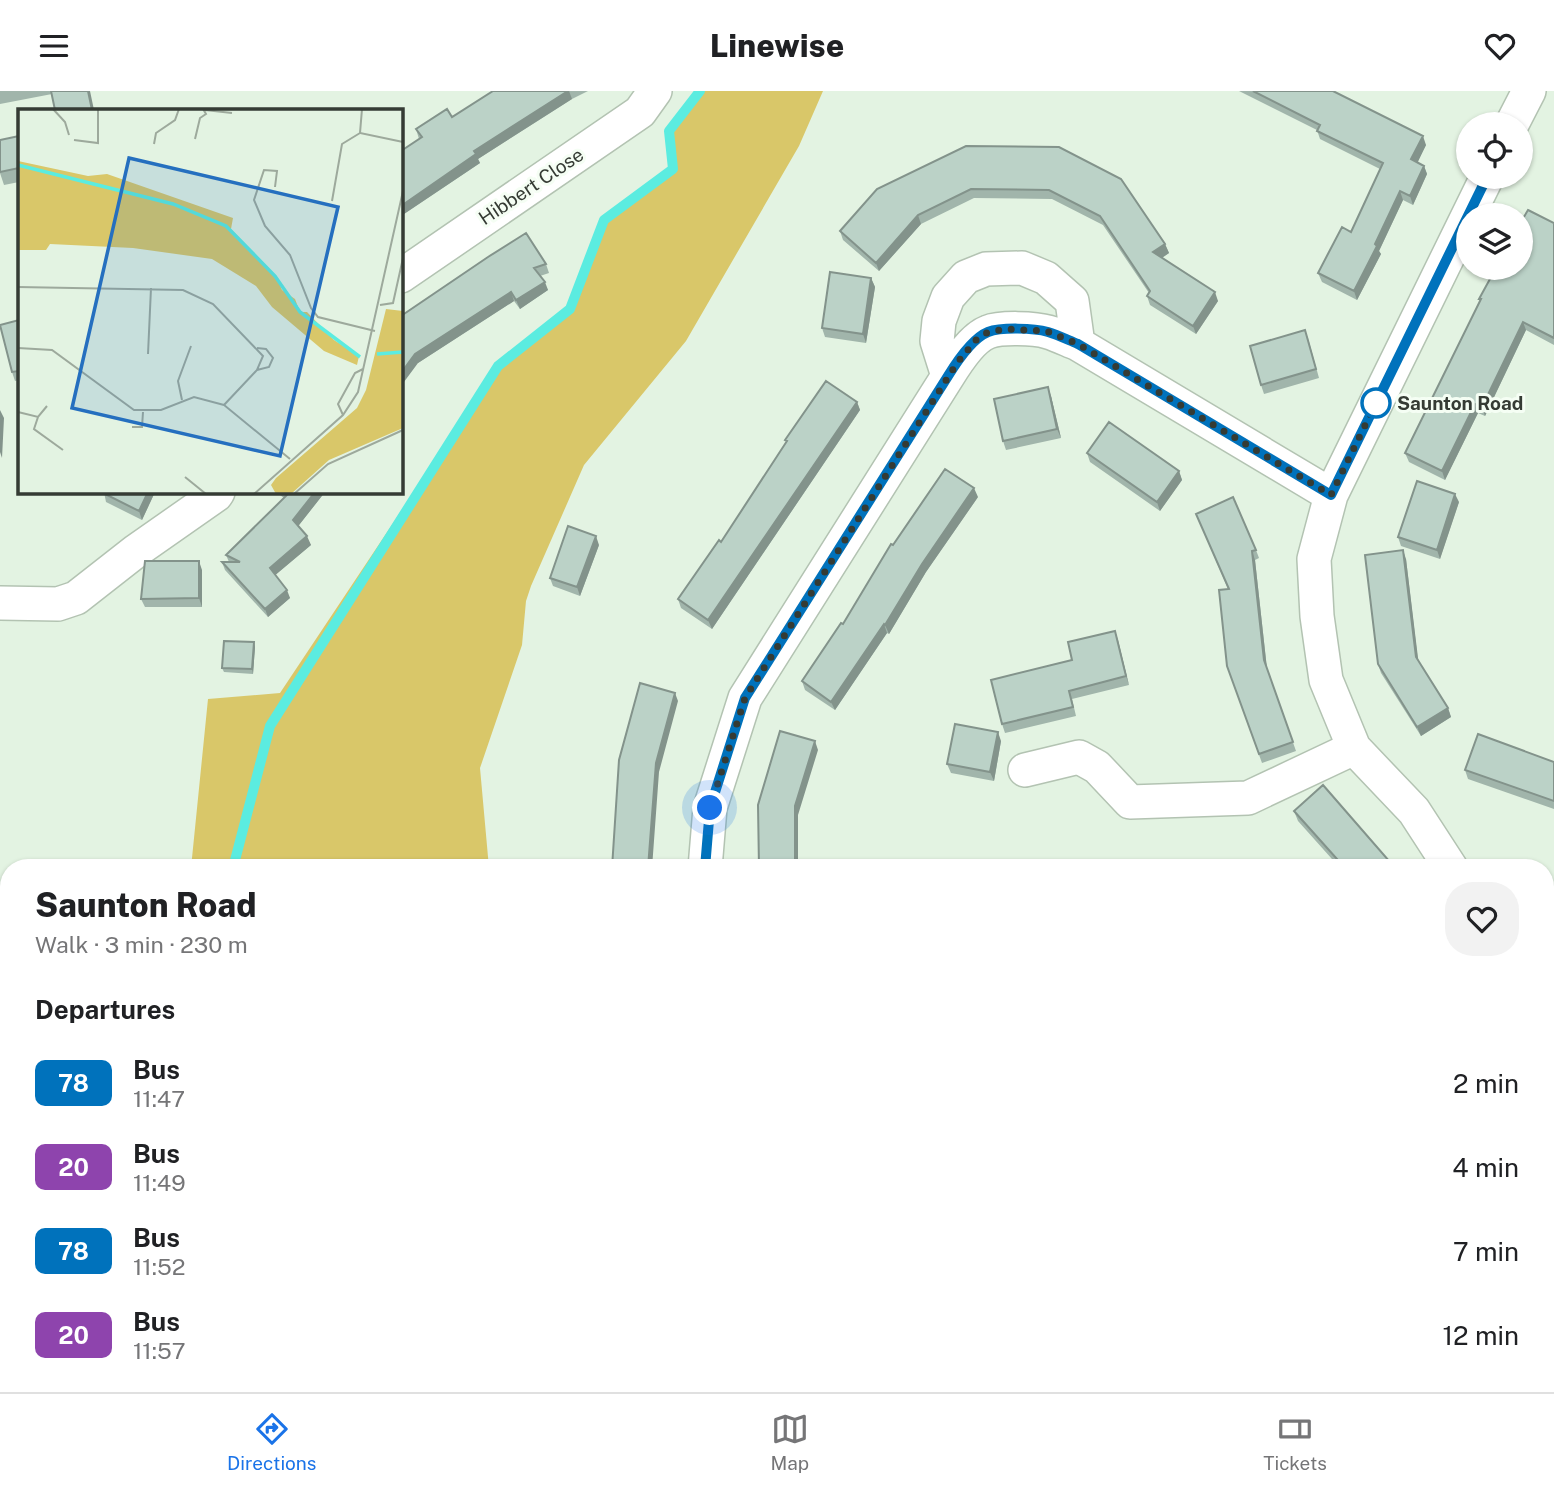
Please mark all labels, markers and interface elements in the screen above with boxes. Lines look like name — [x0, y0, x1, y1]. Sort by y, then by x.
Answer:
icon: menu — [35, 27, 73, 65]
text: Linewise — [710, 27, 844, 64]
icon: heart — [1481, 27, 1519, 65]
inset map — [18, 109, 402, 493]
map controls — [1456, 112, 1533, 280]
button: locate — [1456, 112, 1533, 189]
street label: Hibbert Close — [475, 143, 587, 229]
button: layers — [1456, 203, 1533, 280]
marker: Saunton Road — [1361, 388, 1391, 418]
place label: Saunton Road — [1397, 392, 1523, 414]
your location — [692, 790, 727, 825]
button: heart — [1445, 882, 1519, 956]
text: Saunton Road — [35, 886, 257, 924]
text: Walk · 3 min · 230 m — [35, 931, 248, 958]
text: Departures — [35, 994, 175, 1025]
text: Bus — [133, 1054, 180, 1085]
text: 2 min — [1453, 1068, 1519, 1099]
text: 78 — [58, 1069, 89, 1097]
text: 11:47 — [133, 1085, 185, 1112]
text: Bus — [133, 1138, 180, 1169]
text: 4 min — [1452, 1152, 1519, 1183]
text: 20 — [58, 1153, 89, 1181]
text: 11:49 — [133, 1169, 186, 1196]
text: Bus — [133, 1222, 180, 1253]
text: 7 min — [1453, 1236, 1519, 1267]
text: 78 — [58, 1237, 89, 1265]
text: 11:52 — [133, 1253, 185, 1280]
text: Bus — [133, 1306, 180, 1337]
text: 12 min — [1443, 1320, 1519, 1351]
text: 20 — [58, 1321, 89, 1349]
text: 11:57 — [133, 1337, 185, 1364]
tab: Directions — [227, 1410, 316, 1474]
tab: Map — [770, 1410, 809, 1474]
tab: Tickets — [1263, 1410, 1327, 1474]

